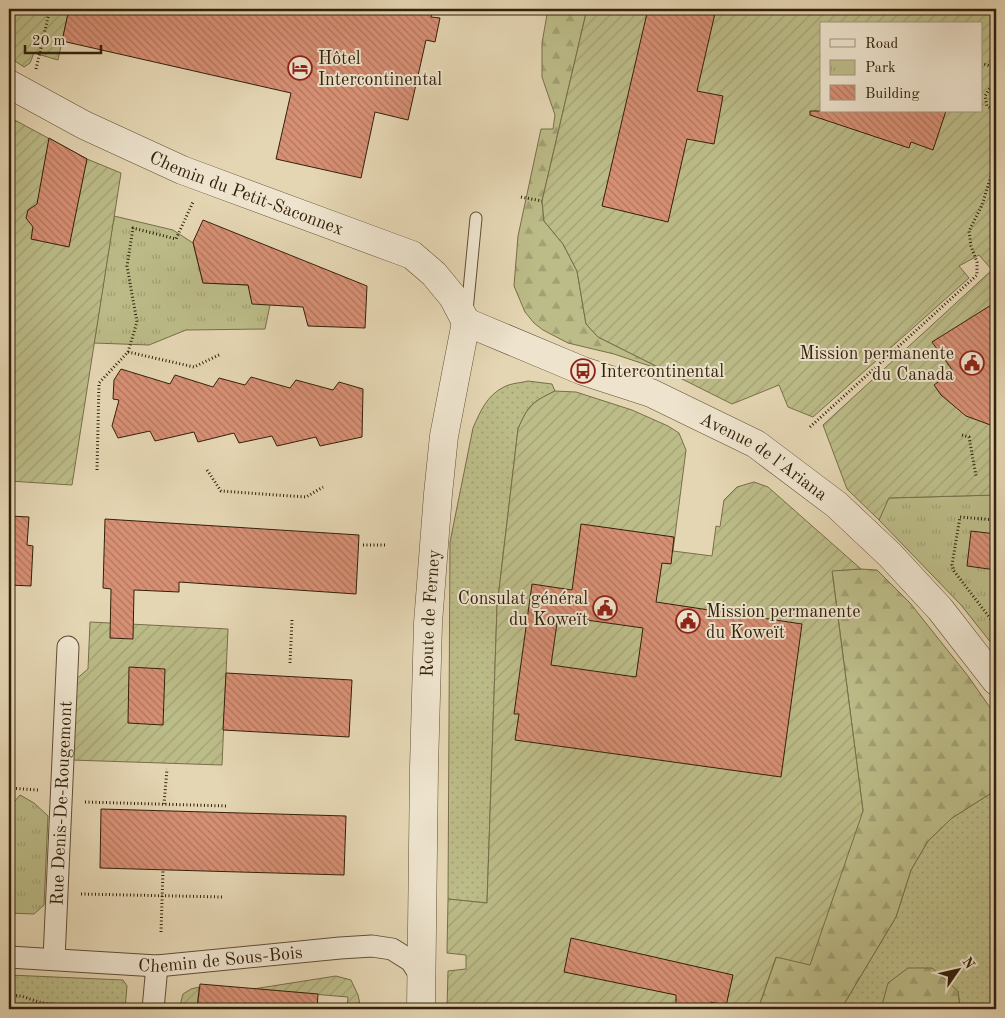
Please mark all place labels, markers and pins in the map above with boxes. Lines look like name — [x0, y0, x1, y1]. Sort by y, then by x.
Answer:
place label: Hôtel Intercontinental — [318, 50, 442, 89]
hotel icon: Hôtel Intercontinental — [287, 55, 313, 81]
place label: Mission permanente du Canada — [799, 345, 954, 384]
public building icon: Mission permanente du Canada — [959, 350, 985, 376]
bus stop icon: Intercontinental — [570, 358, 596, 384]
place label: Intercontinental — [600, 363, 724, 381]
place label: Consulat général du Koweït — [458, 590, 588, 629]
public building icon: Consulat général du Koweït — [592, 595, 618, 621]
place label: Mission permanente du Koweït — [706, 603, 861, 642]
public building icon: Mission permanente du Koweït — [675, 608, 701, 634]

